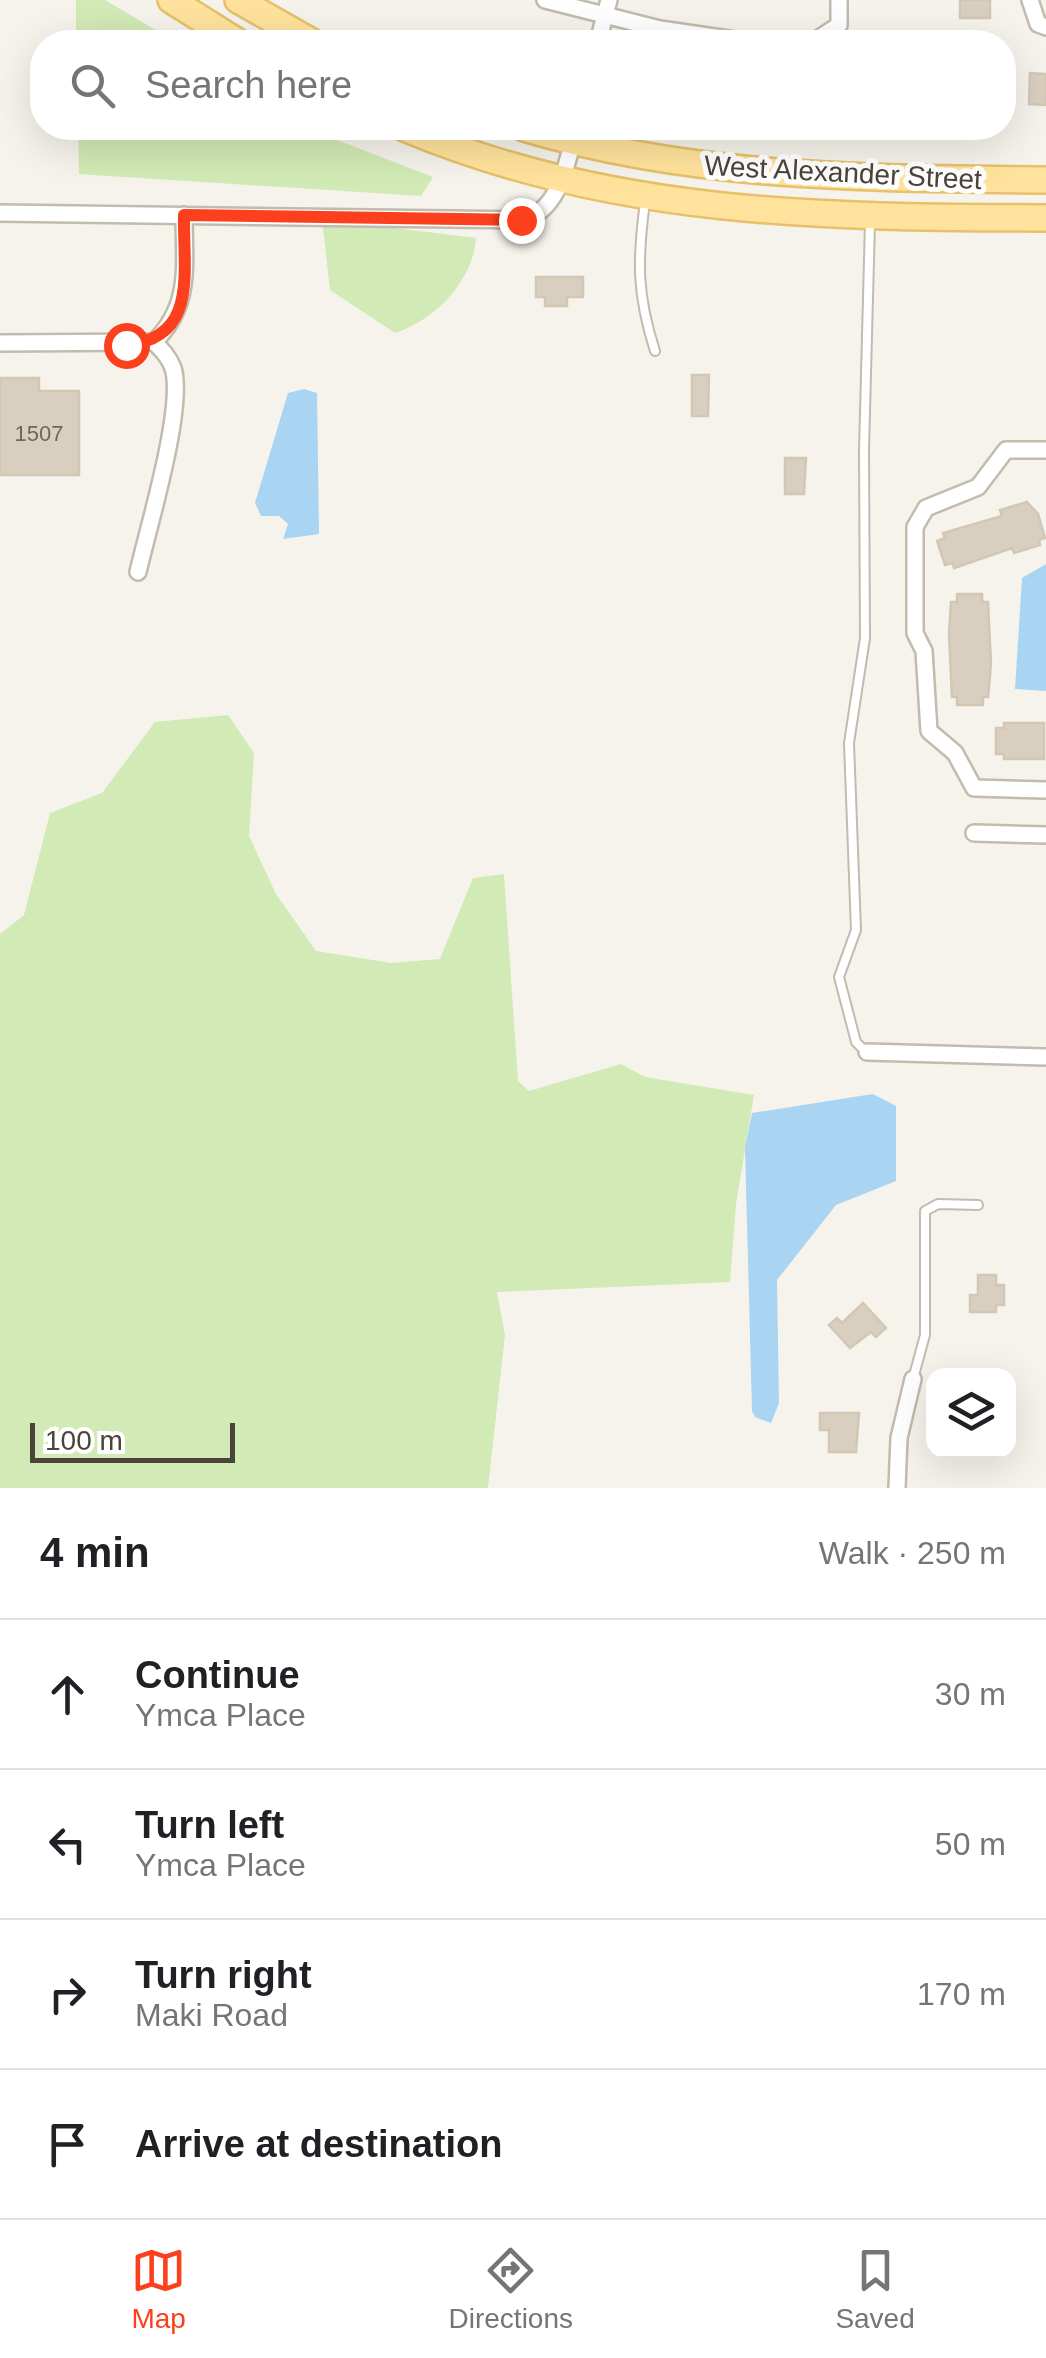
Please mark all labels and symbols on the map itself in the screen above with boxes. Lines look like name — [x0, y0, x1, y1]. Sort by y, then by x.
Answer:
street label: West Alexander Street — [703, 150, 983, 195]
route end — [499, 198, 545, 244]
route start — [104, 323, 150, 369]
house number: 1507 — [15, 421, 63, 446]
scale bar — [30, 1418, 235, 1462]

